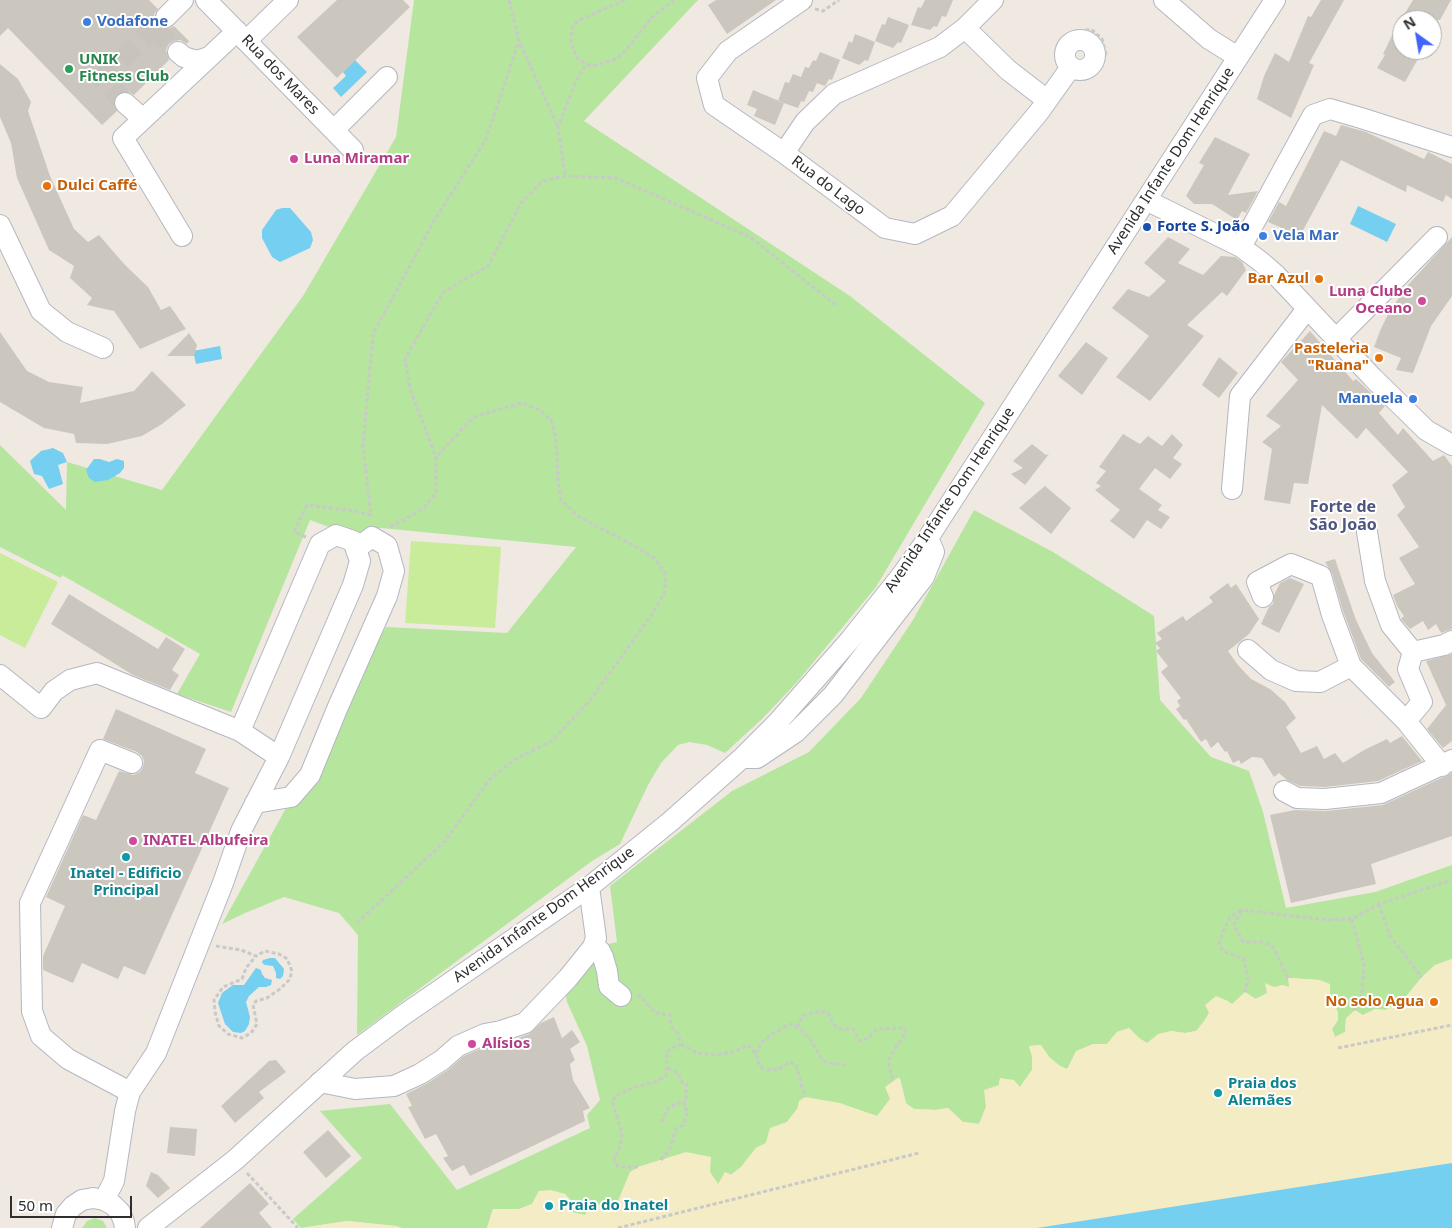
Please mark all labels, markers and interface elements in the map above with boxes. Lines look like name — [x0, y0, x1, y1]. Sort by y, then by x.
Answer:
north arrow — [1392, 10, 1442, 60]
text: N — [1399, 12, 1419, 34]
place label: Vodafone — [97, 13, 168, 31]
marker: Vodafone — [81, 16, 93, 28]
street label: Rua dos Mares — [237, 31, 323, 119]
place label: UNIK Fitness Club — [79, 51, 169, 86]
marker: UNIK Fitness Club — [63, 63, 75, 75]
street label: Avenida Infante Dom Henrique — [1104, 64, 1238, 258]
place label: Luna Miramar — [304, 150, 409, 168]
street label: Rua do Lago — [788, 152, 868, 220]
marker: Luna Miramar — [288, 153, 300, 165]
place label: Dulci Caffé — [57, 177, 137, 195]
marker: Dulci Caffé — [41, 180, 53, 192]
place label: Forte S. João — [1157, 218, 1250, 236]
marker: Forte S. João — [1141, 221, 1153, 233]
place label: Vela Mar — [1273, 227, 1339, 245]
marker: Vela Mar — [1257, 230, 1269, 242]
place label: Bar Azul — [1247, 270, 1309, 288]
marker: Bar Azul — [1313, 273, 1325, 285]
place label: Luna Clube Oceano — [1329, 283, 1412, 318]
marker: Luna Clube Oceano — [1416, 295, 1428, 307]
place label: Pasteleria "Ruana" — [1294, 340, 1369, 375]
marker: Pasteleria "Ruana" — [1373, 352, 1385, 364]
place label: Manuela — [1338, 390, 1403, 408]
marker: Manuela — [1407, 393, 1419, 405]
street label: Avenida Infante Dom Henrique — [881, 404, 1019, 596]
district label: Forte de São João — [1309, 497, 1377, 535]
place label: INATEL Albufeira — [143, 832, 268, 850]
marker: INATEL Albufeira — [127, 835, 139, 847]
street label: Avenida Infante Dom Henrique — [450, 843, 638, 987]
marker: Inatel - Edificio Principal — [120, 851, 132, 863]
place label: Inatel - Edificio Principal — [70, 865, 182, 900]
place label: No solo Agua — [1325, 993, 1424, 1011]
marker: No solo Agua — [1428, 996, 1440, 1008]
place label: Alísios — [482, 1035, 530, 1053]
marker: Alísios — [466, 1038, 478, 1050]
place label: Praia dos Alemães — [1228, 1075, 1296, 1110]
marker: Praia dos Alemães — [1212, 1087, 1224, 1099]
scale bar — [12, 1186, 135, 1218]
text: 50 m — [18, 1195, 53, 1215]
place label: Praia do Inatel — [559, 1197, 668, 1215]
marker: Praia do Inatel — [543, 1200, 555, 1212]

